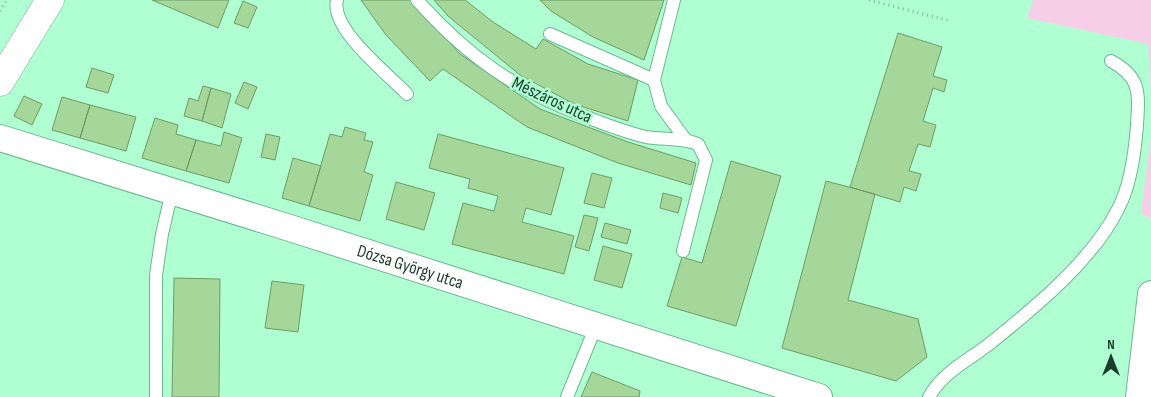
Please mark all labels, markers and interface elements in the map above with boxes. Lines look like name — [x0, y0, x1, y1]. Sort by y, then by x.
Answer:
street label: Mészáros utca — [509, 72, 595, 128]
street label: Dózsa György utca — [355, 240, 466, 293]
north arrow — [1086, 332, 1136, 382]
text: N — [1107, 336, 1115, 353]

